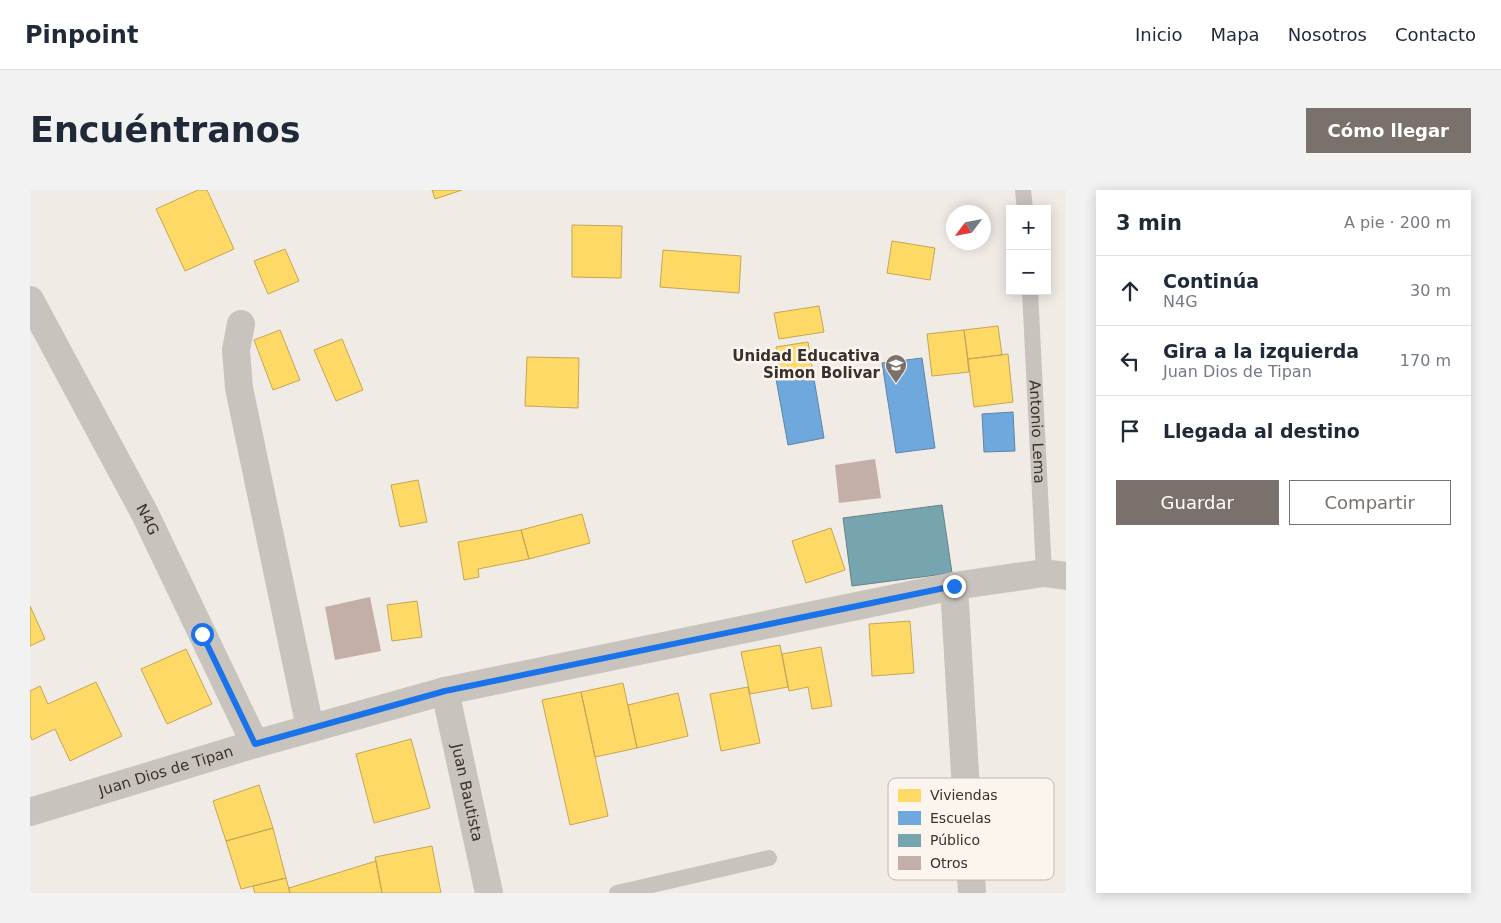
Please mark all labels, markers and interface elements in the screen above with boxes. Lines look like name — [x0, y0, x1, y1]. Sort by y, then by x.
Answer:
text: Pinpoint — [25, 21, 138, 49]
text: Inicio — [1135, 24, 1183, 45]
text: Mapa — [1211, 24, 1260, 45]
text: Nosotros — [1288, 24, 1367, 45]
text: Contacto — [1395, 24, 1476, 45]
button: Cómo llegar — [1306, 108, 1471, 153]
text: Encuéntranos — [30, 110, 301, 150]
north arrow — [946, 205, 991, 250]
map controls — [1006, 205, 1051, 295]
button: + — [1006, 205, 1051, 250]
text: 3 min — [1116, 211, 1182, 235]
text: A pie · 200 m — [1344, 213, 1451, 232]
button: − — [1006, 250, 1051, 295]
text: Continúa — [1163, 270, 1259, 292]
icon: ahead — [1116, 277, 1144, 305]
text: 30 m — [1410, 281, 1451, 300]
text: N4G — [1163, 292, 1198, 311]
text: Gira a la izquierda — [1163, 340, 1359, 362]
place label: Unidad Educativa Simon Bolivar — [732, 347, 881, 382]
icon: left — [1116, 347, 1144, 375]
text: 170 m — [1400, 351, 1451, 370]
school or university icon: Unidad Educativa Simon Bolivar — [884, 353, 908, 384]
text: Juan Dios de Tipan — [1163, 362, 1312, 381]
street label: Antonio Lema — [1025, 380, 1049, 484]
icon: arrive — [1116, 417, 1144, 445]
text: Llegada al destino — [1163, 420, 1360, 442]
button: Guardar — [1116, 480, 1279, 525]
button: Compartir — [1289, 480, 1451, 525]
street label: N4G — [132, 501, 163, 538]
route end — [943, 575, 966, 598]
route start — [191, 623, 214, 646]
street label: Juan Bautista — [448, 741, 487, 843]
street label: Juan Dios de Tipan — [96, 742, 235, 800]
legend — [888, 778, 1054, 880]
text: Viviendas — [930, 787, 998, 803]
text: Escuelas — [930, 810, 991, 826]
text: Público — [930, 832, 980, 848]
text: Otros — [930, 855, 968, 871]

